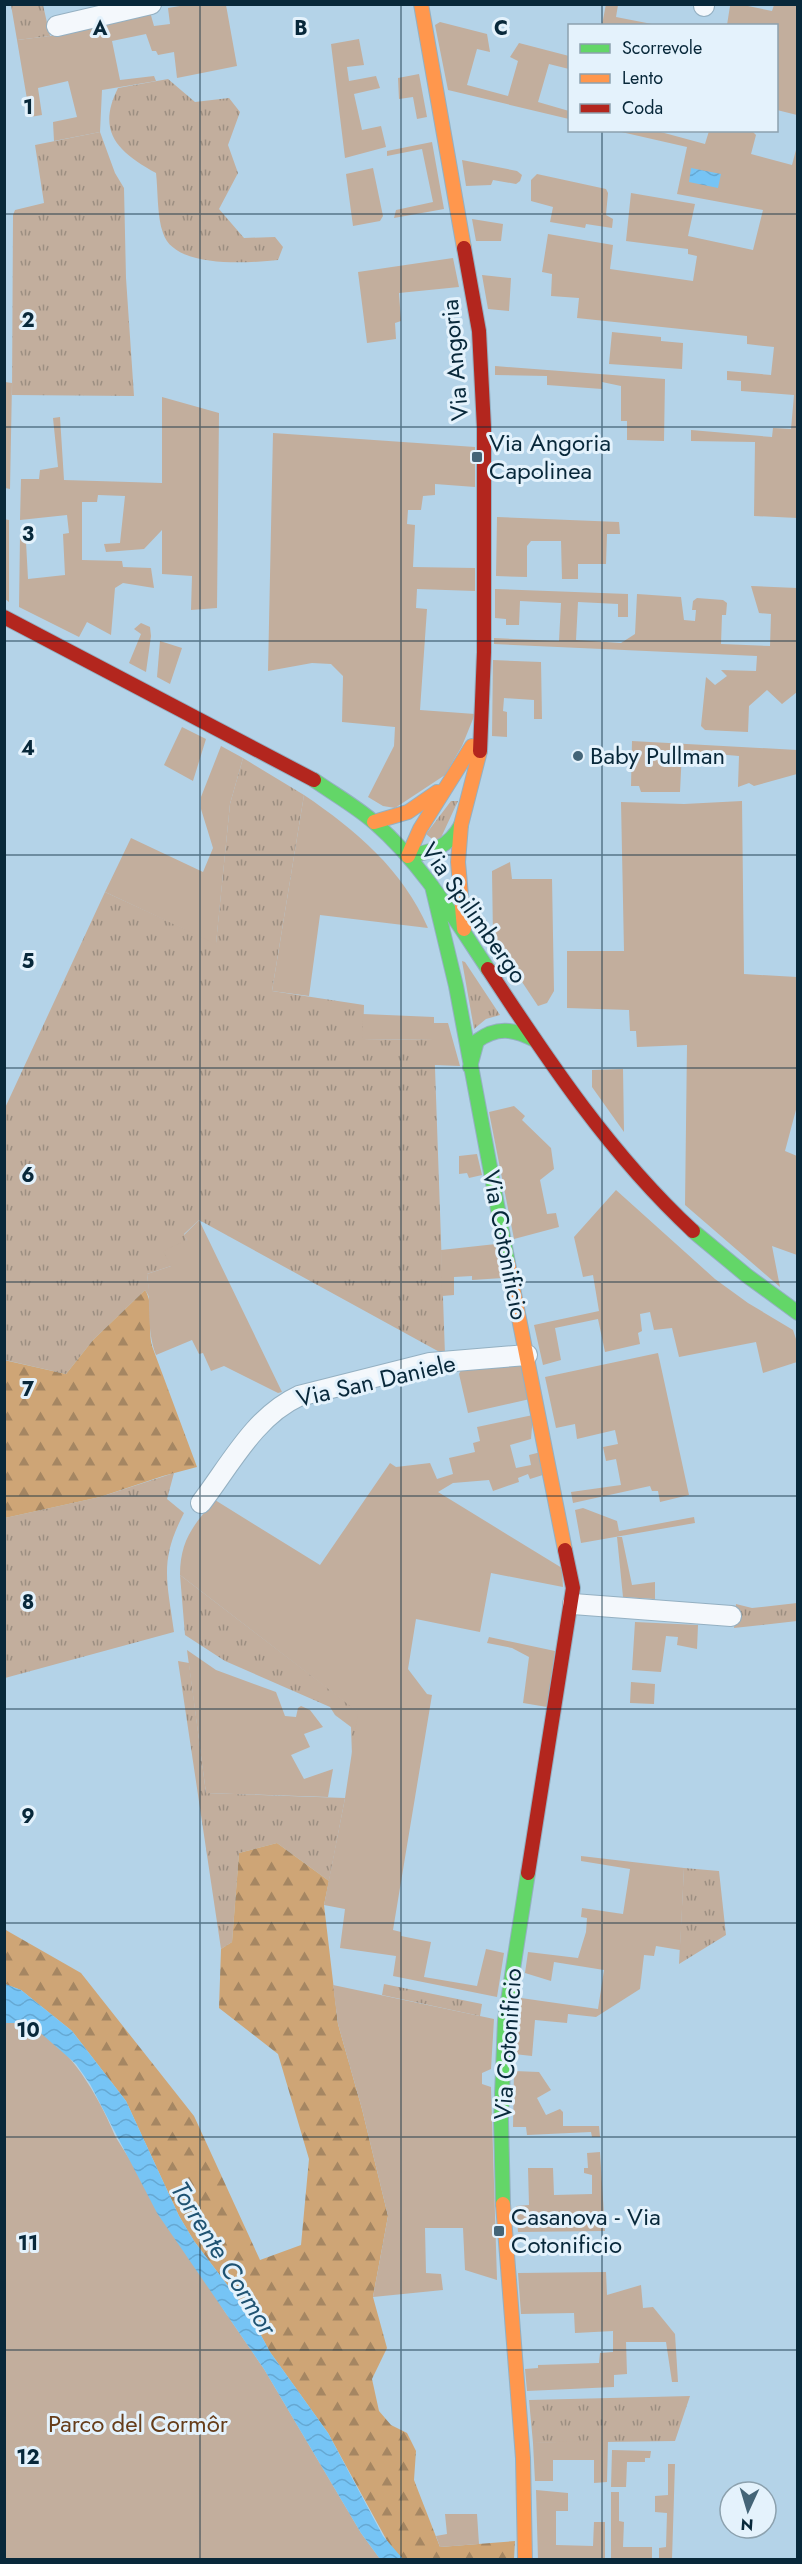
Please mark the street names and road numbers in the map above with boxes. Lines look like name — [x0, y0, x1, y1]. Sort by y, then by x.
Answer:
street label: Via Angoria — [432, 298, 477, 422]
street label: Via Spilimbergo — [413, 835, 536, 990]
street label: Via Cotonificio — [474, 1167, 537, 1323]
street label: Via San Daniele — [293, 1345, 459, 1416]
street label: Via Cotonificio — [485, 1967, 530, 2121]

